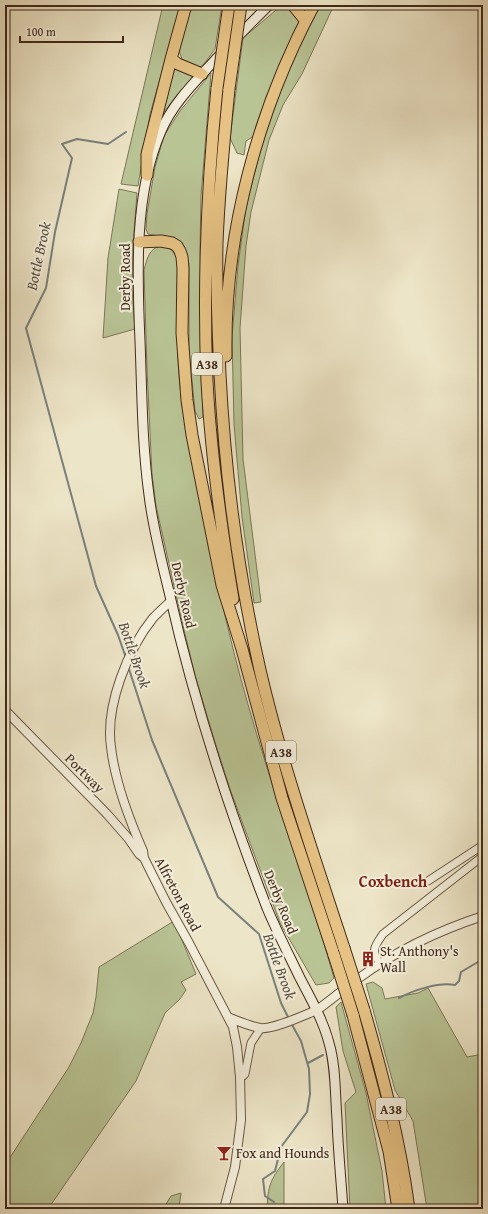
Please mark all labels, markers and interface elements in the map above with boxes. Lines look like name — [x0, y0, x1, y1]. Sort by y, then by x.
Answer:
scale bar — [20, 18, 123, 44]
text: 100 m — [26, 23, 56, 40]
water label: Bottle Brook — [20, 220, 55, 293]
street label: Derby Road — [115, 243, 135, 311]
road number: A38 — [192, 353, 222, 375]
street label: Derby Road — [167, 560, 201, 631]
water label: Bottle Brook — [114, 618, 156, 691]
road number: A38 — [266, 741, 296, 763]
street label: Portway — [61, 749, 109, 797]
street label: Alfreton Road — [150, 853, 206, 935]
street label: Derby Road — [259, 867, 303, 937]
district label: Coxbench — [359, 869, 428, 893]
water label: Bottle Brook — [258, 929, 302, 1002]
place label: St. Anthony's Wall — [380, 941, 459, 977]
building icon: St. Anthony's Wall — [359, 950, 377, 968]
road number: A38 — [376, 1098, 406, 1120]
place label: Fox and Hounds — [236, 1143, 329, 1163]
bar icon: Fox and Hounds — [215, 1144, 233, 1162]

